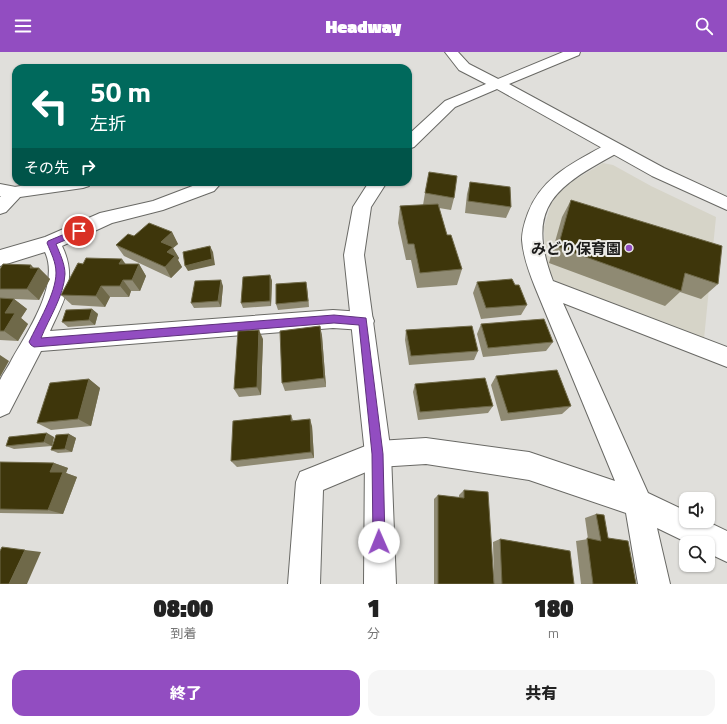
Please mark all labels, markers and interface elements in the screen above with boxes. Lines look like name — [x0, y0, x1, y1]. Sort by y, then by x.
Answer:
text: Headway — [326, 13, 401, 40]
icon: menu — [12, 15, 34, 37]
icon: search — [693, 15, 715, 37]
text: 50 m — [90, 70, 151, 113]
icon: left — [24, 80, 76, 132]
text: 左折 — [90, 110, 126, 137]
text: その先 — [24, 156, 69, 179]
icon: right — [77, 156, 99, 178]
pin — [62, 214, 96, 248]
icon: arrive — [68, 220, 90, 242]
place label: みどり保育園 — [531, 237, 621, 260]
marker: みどり保育園 — [624, 243, 634, 253]
map controls — [679, 492, 715, 572]
button: sound — [679, 492, 715, 528]
position arrow — [358, 521, 400, 563]
button: search — [679, 536, 715, 572]
text: 08:00 — [154, 590, 213, 626]
text: 1 — [367, 590, 380, 626]
text: 180 — [534, 590, 573, 626]
text: 到着 — [170, 623, 196, 643]
text: 分 — [367, 623, 380, 643]
text: m — [548, 623, 559, 643]
button: 終了 — [12, 670, 360, 716]
button: 共有 — [368, 670, 715, 716]

